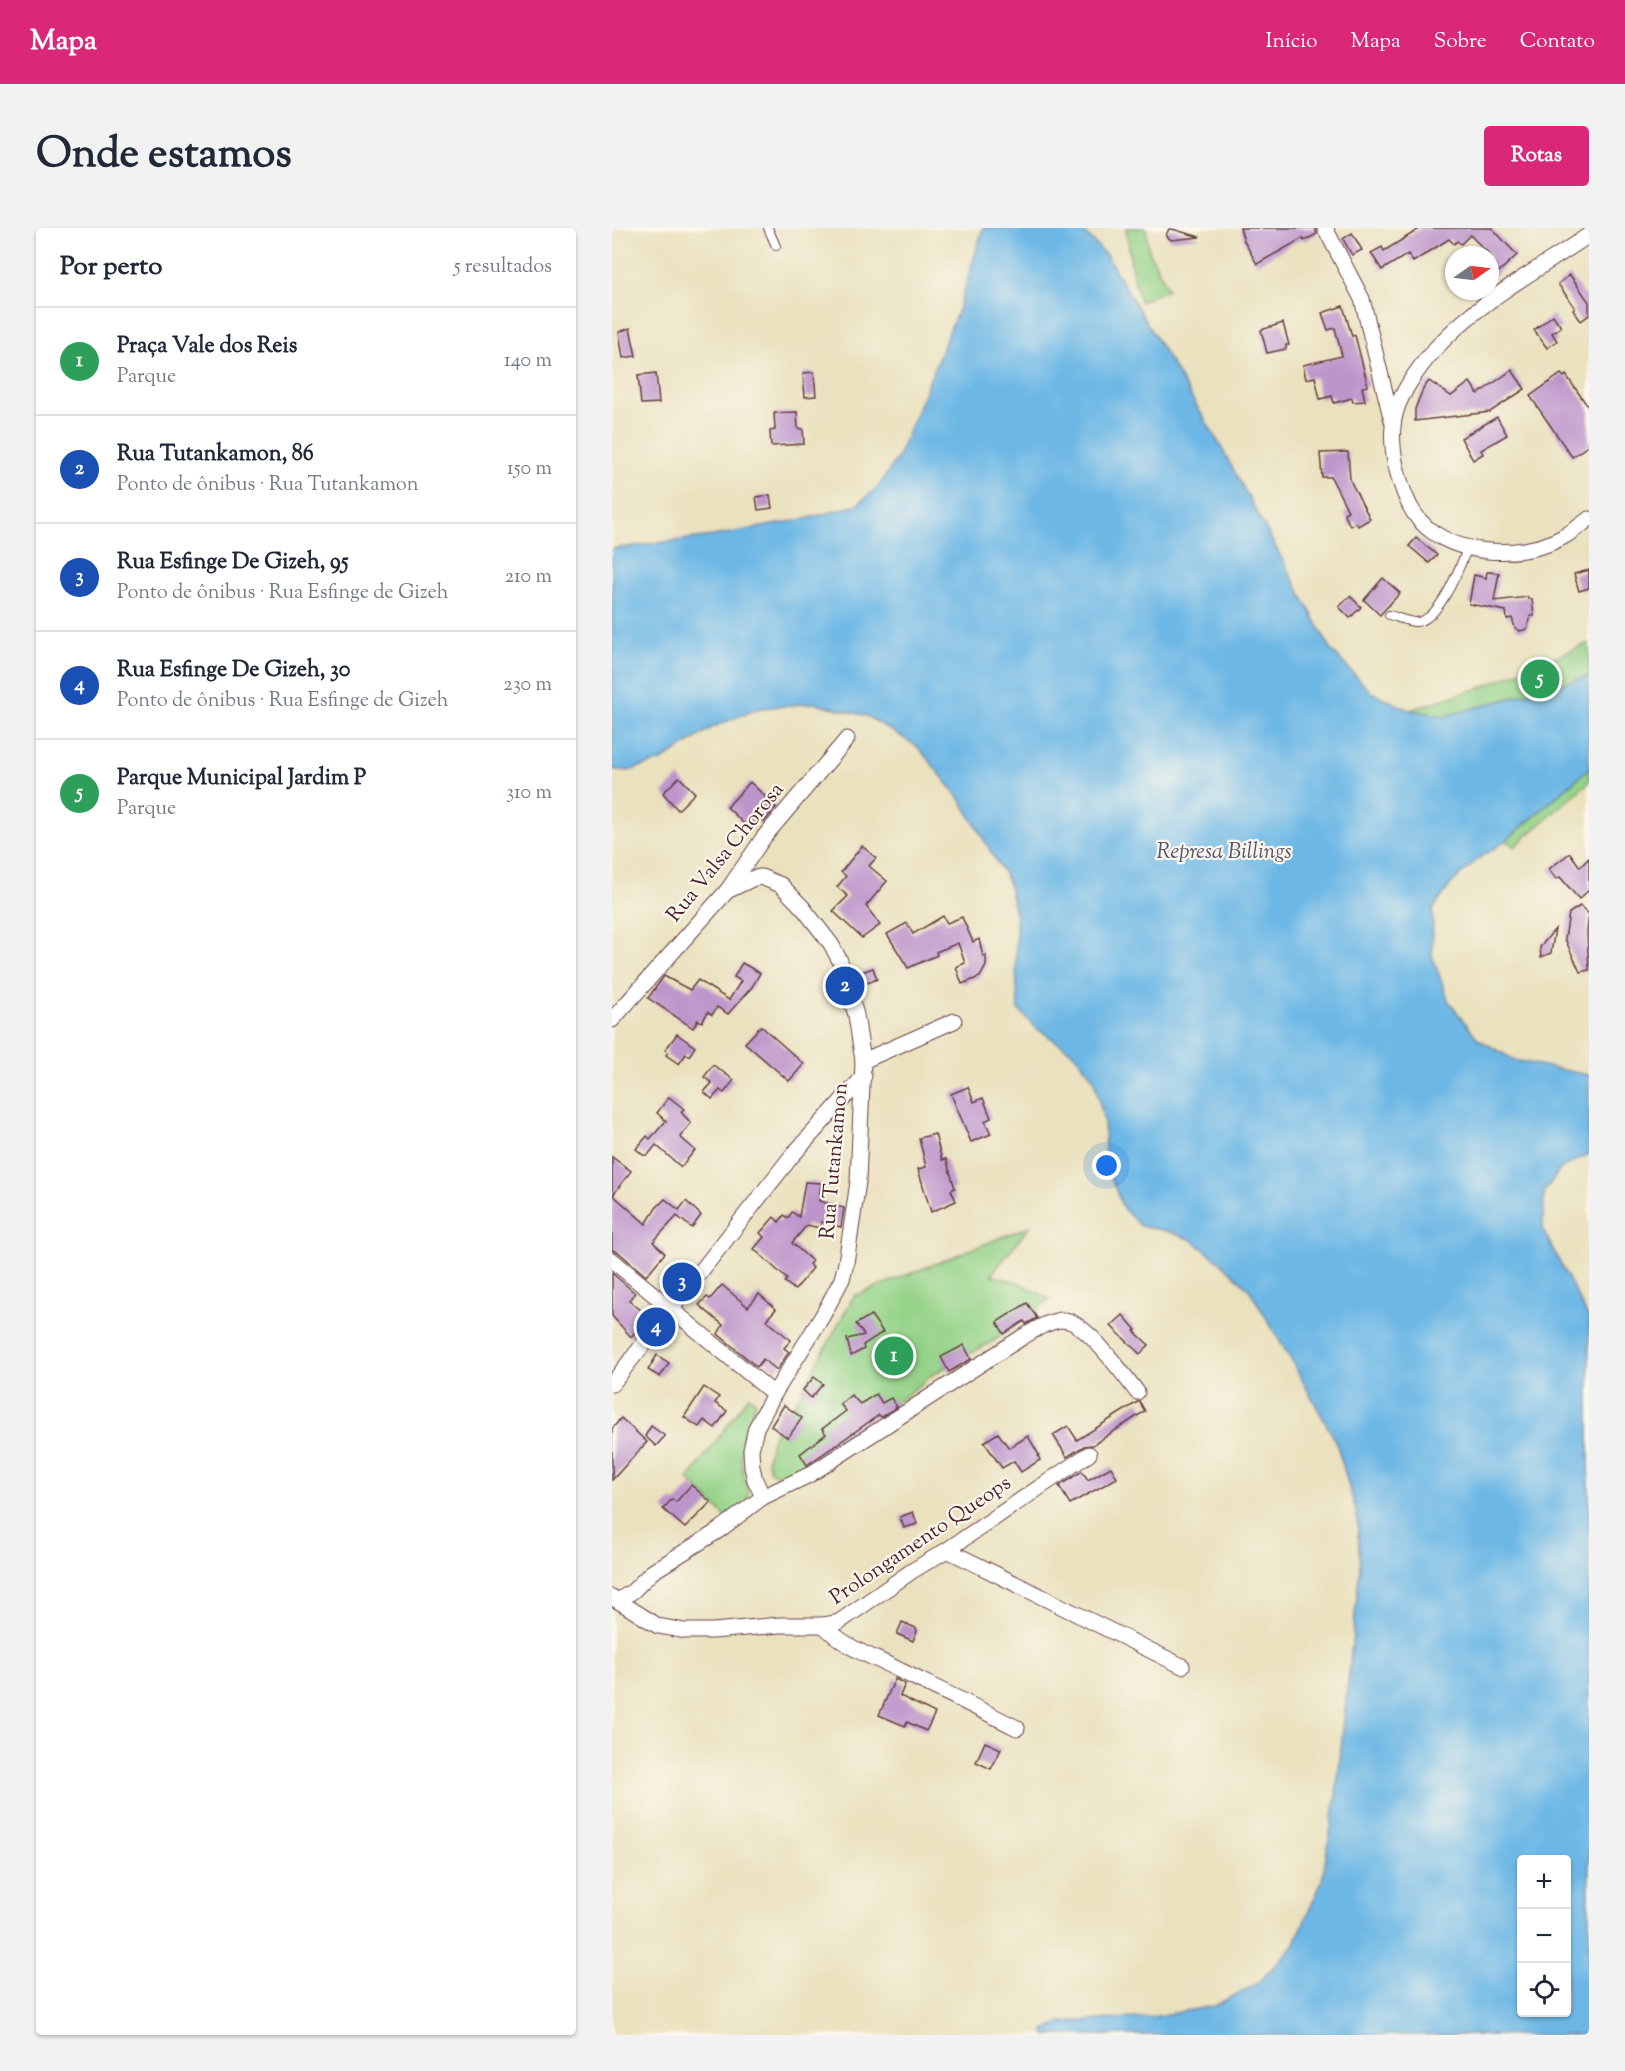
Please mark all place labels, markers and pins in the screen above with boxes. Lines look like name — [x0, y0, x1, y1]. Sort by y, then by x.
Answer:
pin: 5 — [1520, 656, 1560, 702]
pin: 2 — [826, 964, 864, 1008]
pin: 3 — [662, 1260, 702, 1304]
pin: 4 — [636, 1304, 675, 1350]
pin: 1 — [874, 1334, 914, 1378]

